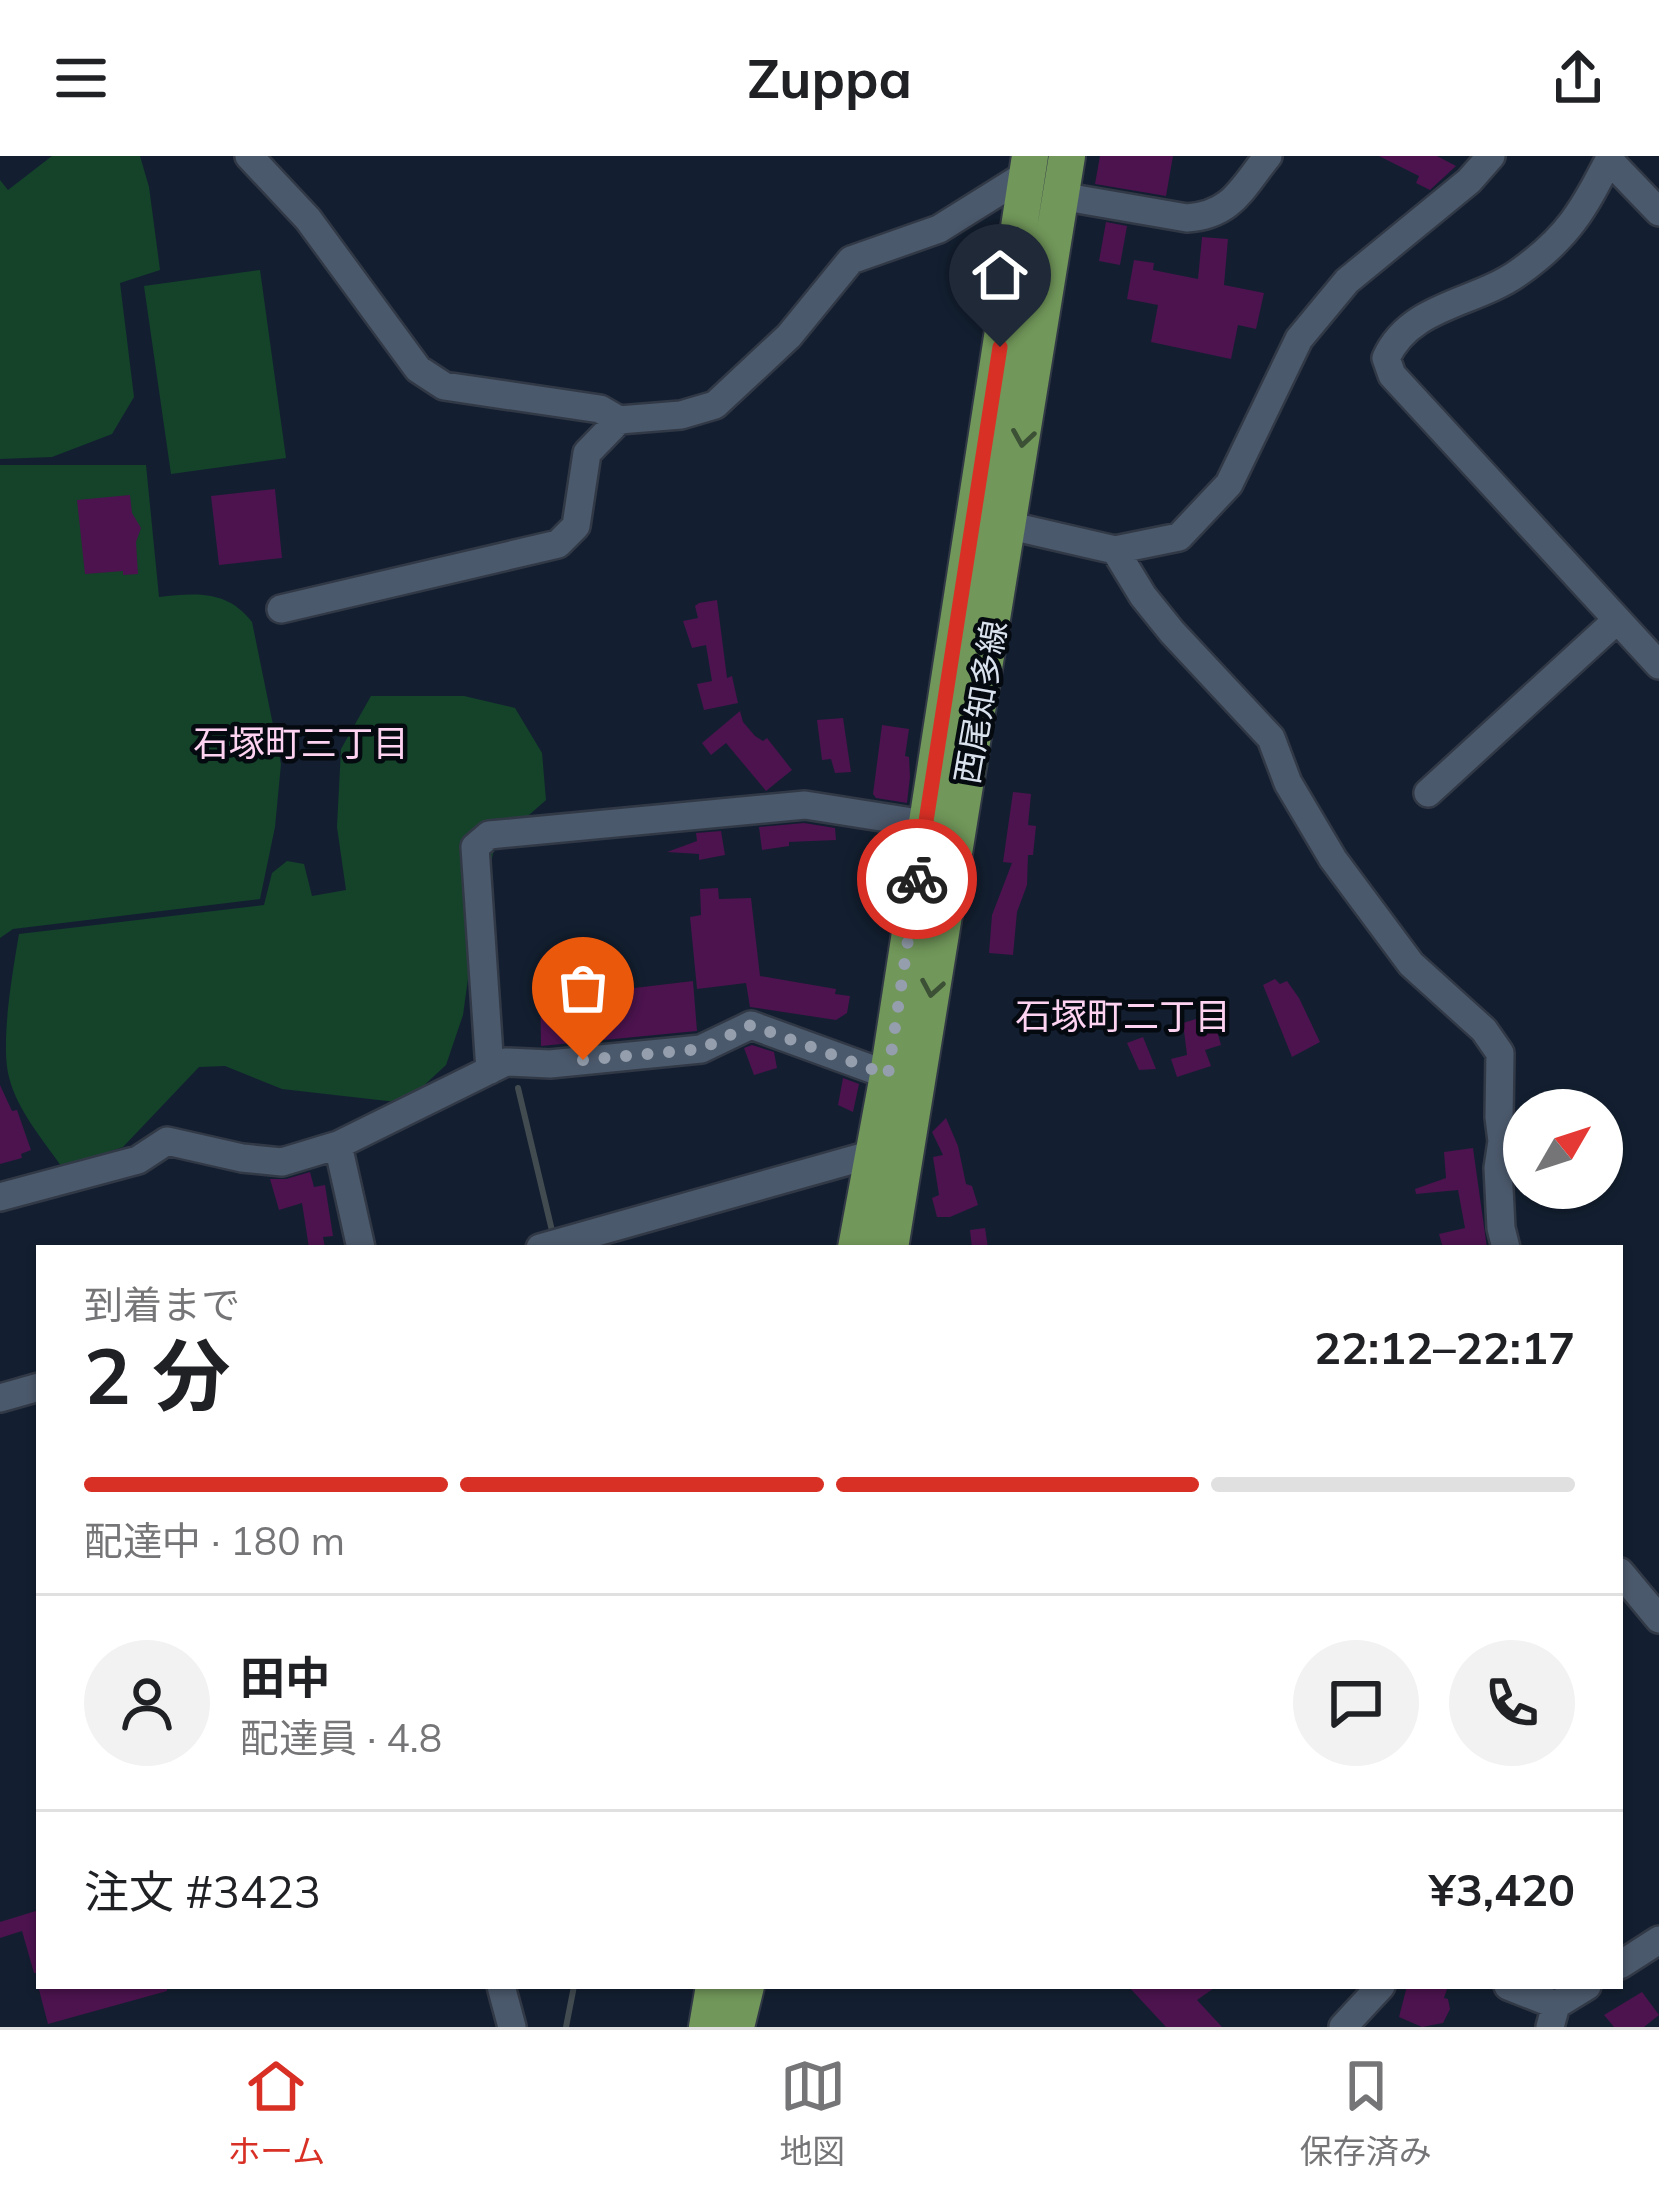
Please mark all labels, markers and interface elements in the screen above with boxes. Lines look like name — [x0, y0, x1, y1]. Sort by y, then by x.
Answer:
text: Zuppa — [747, 44, 912, 112]
icon: menu — [48, 45, 114, 111]
icon: share — [1545, 45, 1611, 111]
pin — [949, 224, 1051, 347]
icon: home — [967, 242, 1033, 308]
one-way arrow — [1011, 428, 1037, 447]
street label: 西尾知多線 — [945, 617, 1015, 787]
district label: 石塚町三丁目 — [193, 720, 409, 765]
courier — [857, 819, 977, 939]
icon: bike — [884, 846, 950, 912]
pin — [532, 937, 634, 1060]
icon: bag — [550, 955, 616, 1021]
one-way arrow — [920, 978, 945, 998]
district label: 石塚町二丁目 — [1015, 993, 1231, 1038]
north arrow — [1503, 1089, 1623, 1209]
map controls — [1503, 1089, 1623, 1209]
text: 到着まで — [84, 1280, 240, 1329]
text: 22:12–22:17 — [1314, 1319, 1575, 1375]
text: 2 分 — [84, 1326, 230, 1424]
text: 配達中 · 180 m — [84, 1516, 345, 1565]
button: person — [84, 1640, 210, 1766]
button: chat — [1293, 1640, 1419, 1766]
button: phone — [1449, 1640, 1575, 1766]
text: 田中 — [240, 1649, 330, 1705]
text: 配達員 · 4.8 — [240, 1713, 442, 1762]
text: ¥3,420 — [1429, 1861, 1575, 1917]
text: 注文 #3423 — [84, 1863, 321, 1919]
tab: ホーム — [227, 2053, 325, 2173]
tab: 地図 — [780, 2053, 846, 2173]
tab: 保存済み — [1300, 2053, 1432, 2173]

